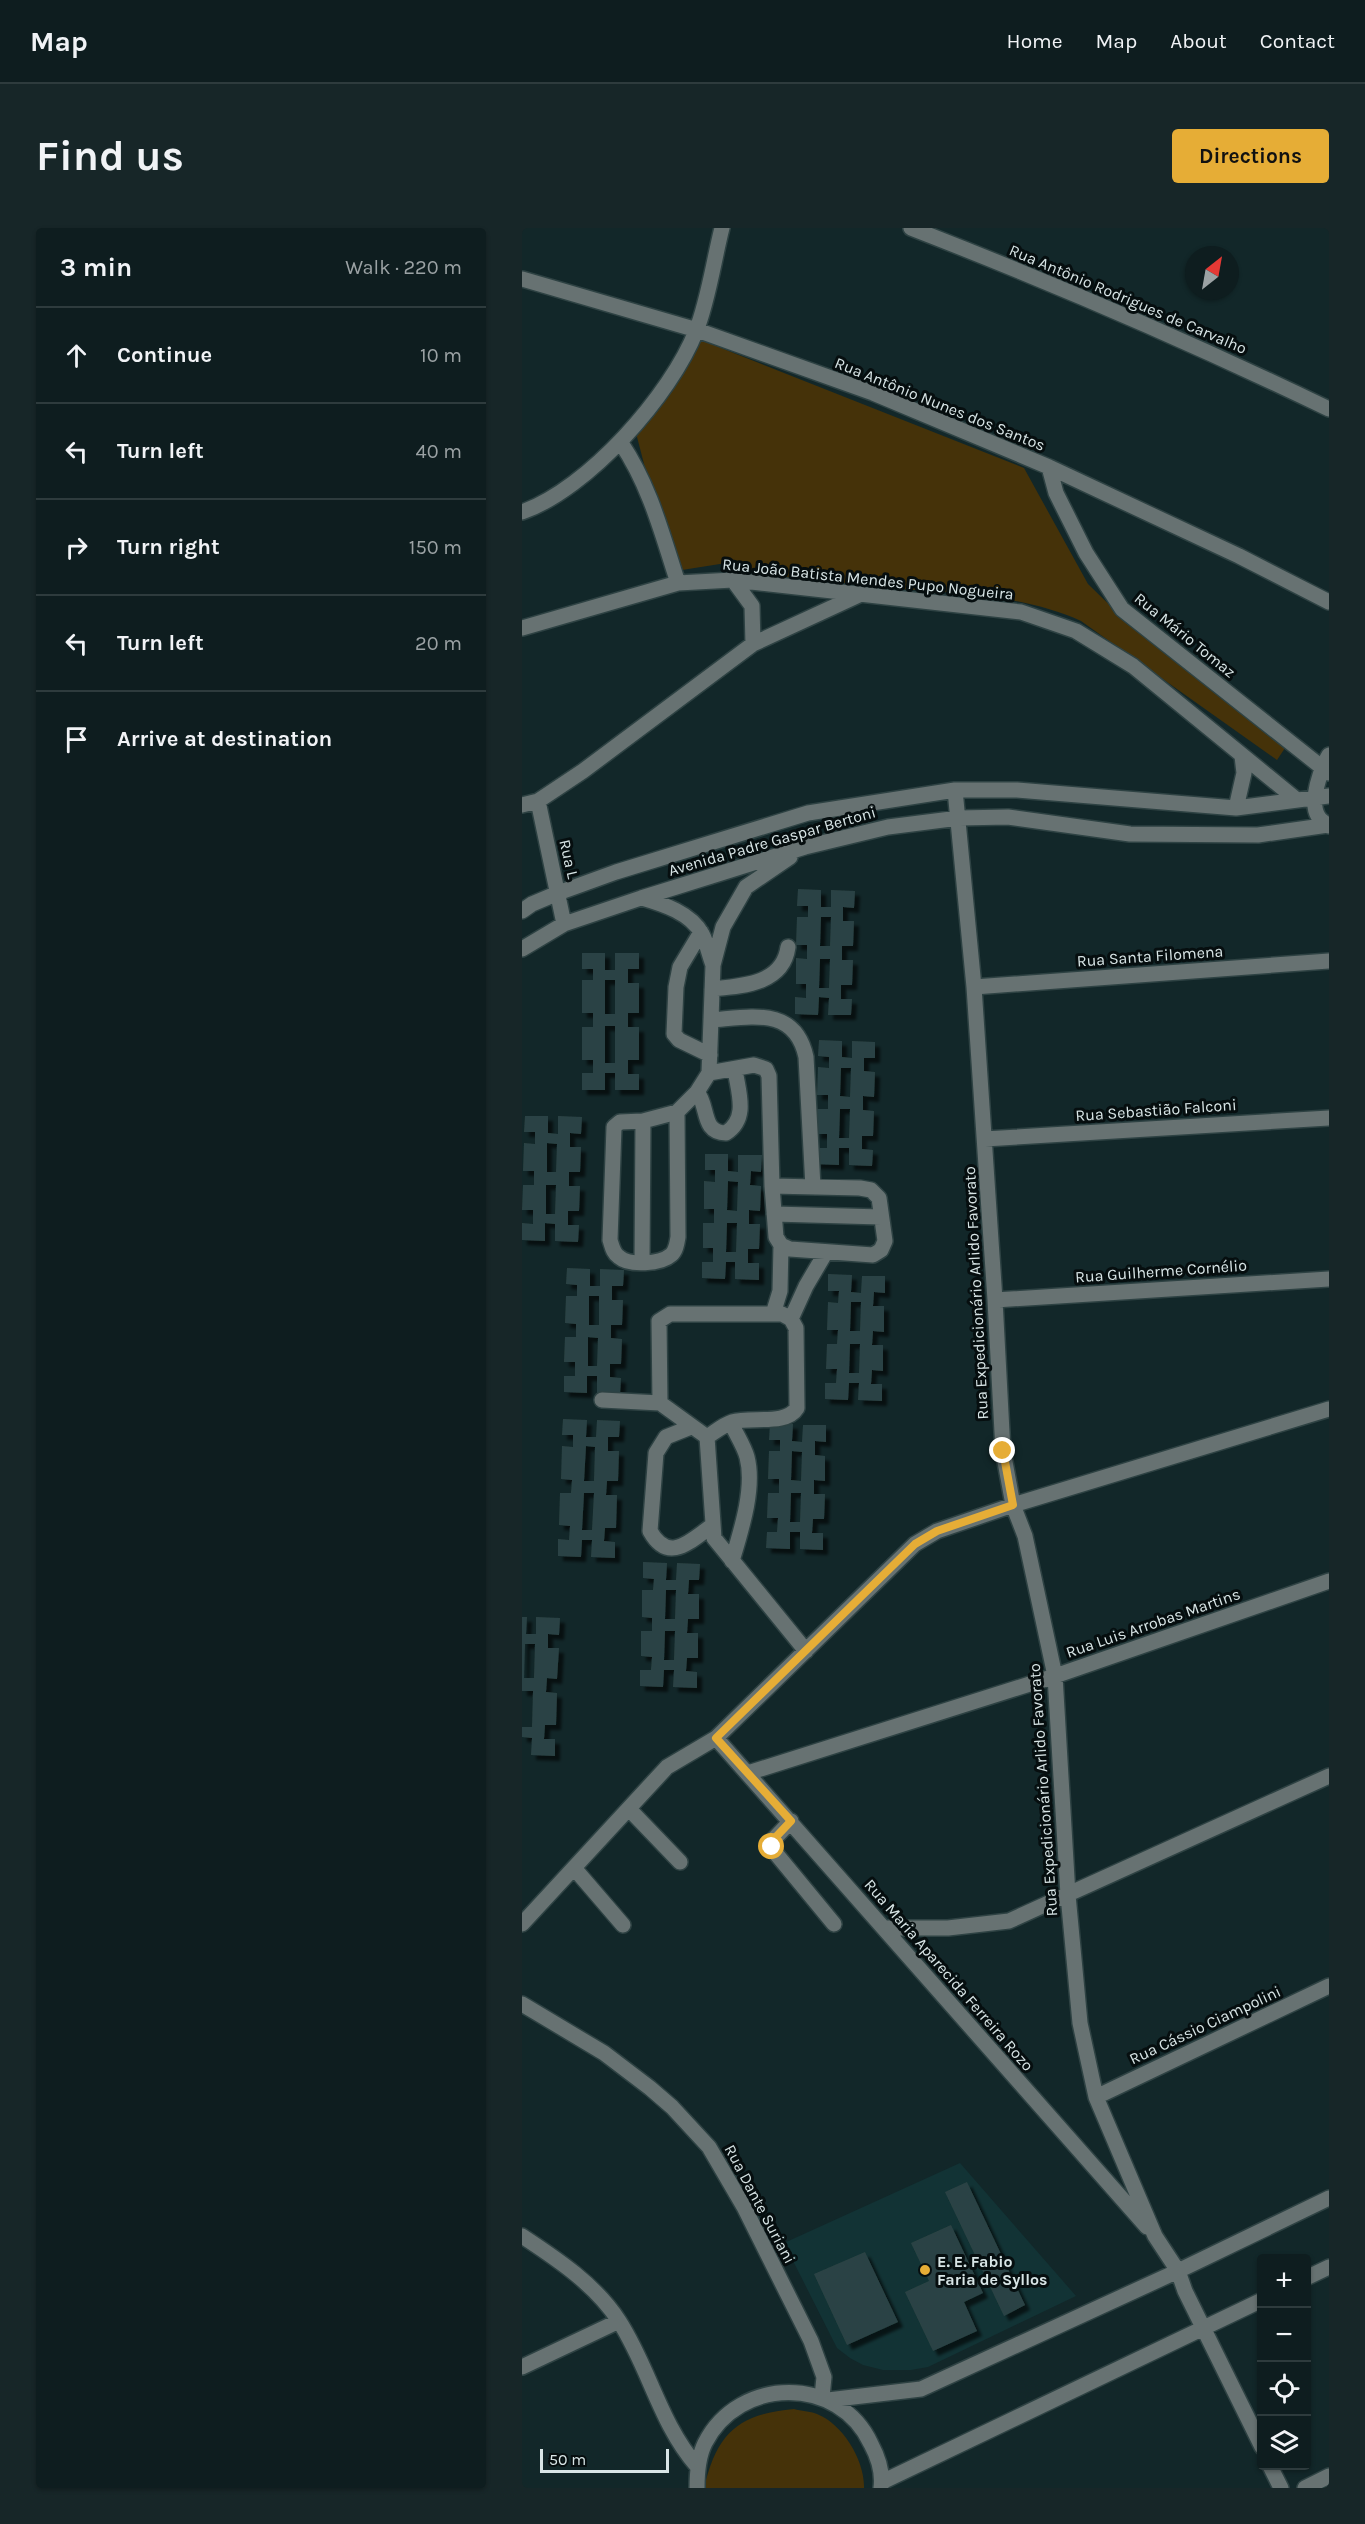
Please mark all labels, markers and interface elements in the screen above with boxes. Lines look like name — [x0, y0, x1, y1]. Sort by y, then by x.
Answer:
text: Map — [30, 25, 88, 58]
text: Home — [1007, 29, 1063, 53]
text: Map — [1096, 29, 1137, 53]
text: About — [1170, 29, 1227, 53]
text: Contact — [1260, 29, 1335, 53]
button: Directions — [1172, 129, 1329, 183]
text: Find us — [36, 131, 184, 181]
street label: Rua Antônio Rodrigues de Carvalho — [1006, 240, 1250, 358]
north arrow — [1185, 246, 1239, 300]
text: 3 min — [60, 252, 132, 283]
text: Walk · 220 m — [345, 256, 462, 279]
icon: ahead — [60, 339, 93, 372]
text: Continue — [117, 342, 212, 368]
text: 10 m — [420, 344, 462, 367]
street label: Rua Antônio Nunes dos Santos — [832, 353, 1048, 455]
icon: left — [60, 435, 93, 468]
text: Turn left — [117, 438, 204, 464]
text: 40 m — [416, 440, 462, 463]
icon: right — [60, 531, 93, 564]
text: Turn right — [117, 534, 220, 560]
text: 150 m — [409, 536, 462, 559]
street label: Rua João Batista Mendes Pupo Nogueira — [721, 554, 1015, 604]
street label: Rua Mário Tomaz — [1131, 588, 1239, 682]
icon: left — [60, 627, 93, 660]
text: Turn left — [117, 630, 204, 656]
text: 20 m — [415, 632, 462, 655]
icon: arrive — [60, 723, 93, 756]
text: Arrive at destination — [117, 726, 332, 752]
street label: Avenida Padre Gaspar Bertoni — [666, 802, 878, 880]
street label: Rua L — [555, 838, 583, 881]
street label: Rua Santa Filomena — [1076, 941, 1224, 971]
street label: Rua Sebastião Falconi — [1075, 1095, 1237, 1125]
street label: Rua Expedicionário Arlido Favorato — [960, 1166, 992, 1420]
street label: Rua Guilherme Cornélio — [1074, 1256, 1248, 1286]
route end — [989, 1437, 1015, 1463]
street label: Rua Luis Arrobas Martins — [1063, 1584, 1243, 1662]
street label: Rua Expedicionário Arlido Favorato — [1025, 1663, 1061, 1917]
route start — [758, 1833, 784, 1859]
street label: Rua Maria Aparecida Ferreira Rozo — [860, 1875, 1038, 2075]
street label: Rua Cássio Ciampolini — [1126, 1982, 1284, 2068]
street label: Rua Dante Suriani — [721, 2141, 799, 2267]
place label: E. E. Fabio Faria de Syllos — [937, 2252, 1048, 2289]
map controls — [1257, 2254, 1311, 2470]
button: + — [1257, 2254, 1311, 2308]
marker: E. E. Fabio Faria de Syllos — [918, 2263, 932, 2277]
button: − — [1257, 2308, 1311, 2362]
button: locate — [1257, 2362, 1311, 2416]
button: layers — [1257, 2416, 1311, 2470]
scale bar — [540, 2446, 669, 2474]
text: 50 m — [549, 2450, 586, 2469]

